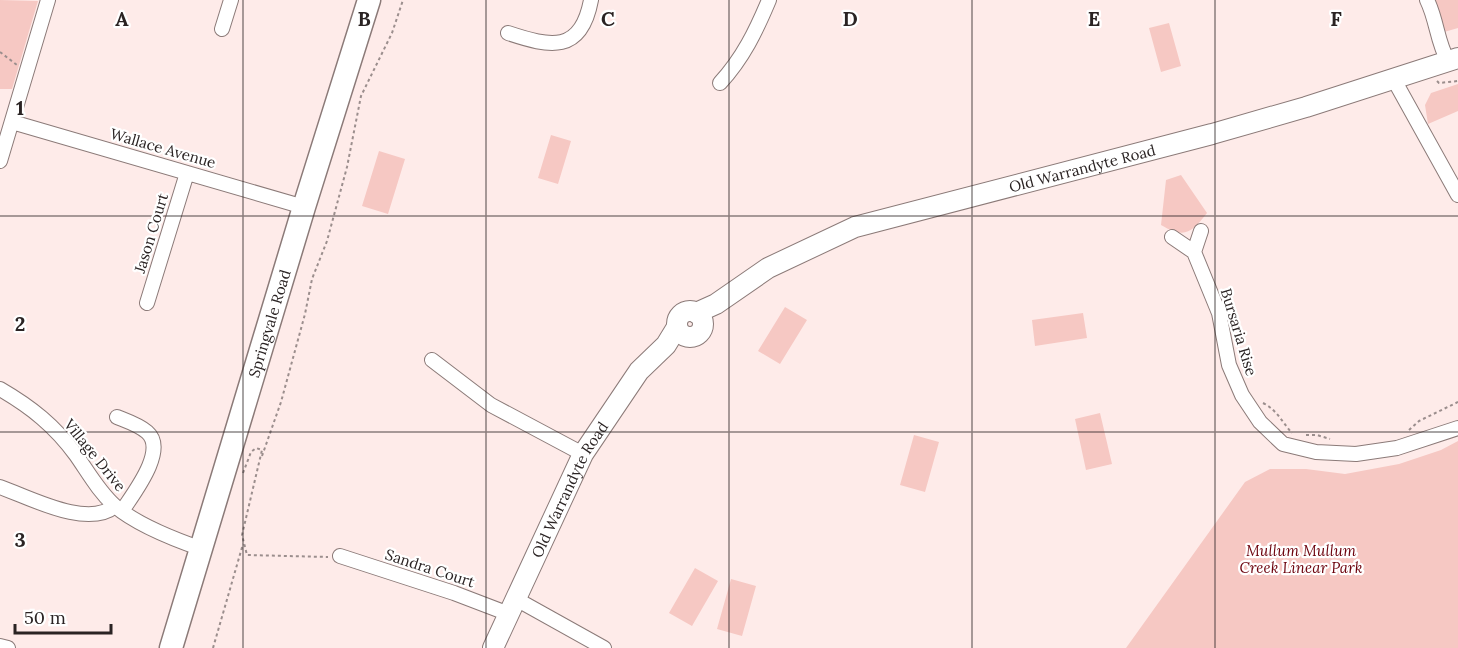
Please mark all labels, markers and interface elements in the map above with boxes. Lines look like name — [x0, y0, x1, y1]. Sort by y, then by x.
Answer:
text: A — [115, 6, 129, 31]
text: B — [357, 6, 371, 31]
text: C — [601, 6, 615, 31]
text: D — [842, 6, 858, 31]
text: E — [1088, 6, 1100, 31]
text: F — [1330, 6, 1342, 31]
text: 1 — [16, 95, 24, 120]
street label: Wallace Avenue — [108, 124, 218, 172]
street label: Old Warrandyte Road — [1007, 140, 1157, 196]
street label: Jason Court — [130, 191, 172, 276]
street label: Springvale Road — [244, 267, 294, 380]
street label: Bursaria Rise — [1217, 286, 1261, 378]
text: 2 — [15, 311, 25, 336]
street label: Village Drive — [59, 414, 130, 495]
street label: Old Warrandyte Road — [527, 418, 612, 561]
text: 3 — [14, 527, 26, 552]
park label: Mullum Mullum Creek Linear Park — [1239, 541, 1363, 577]
street label: Sandra Court — [383, 545, 477, 591]
scale bar — [15, 597, 111, 635]
text: 50 m — [24, 606, 66, 629]

